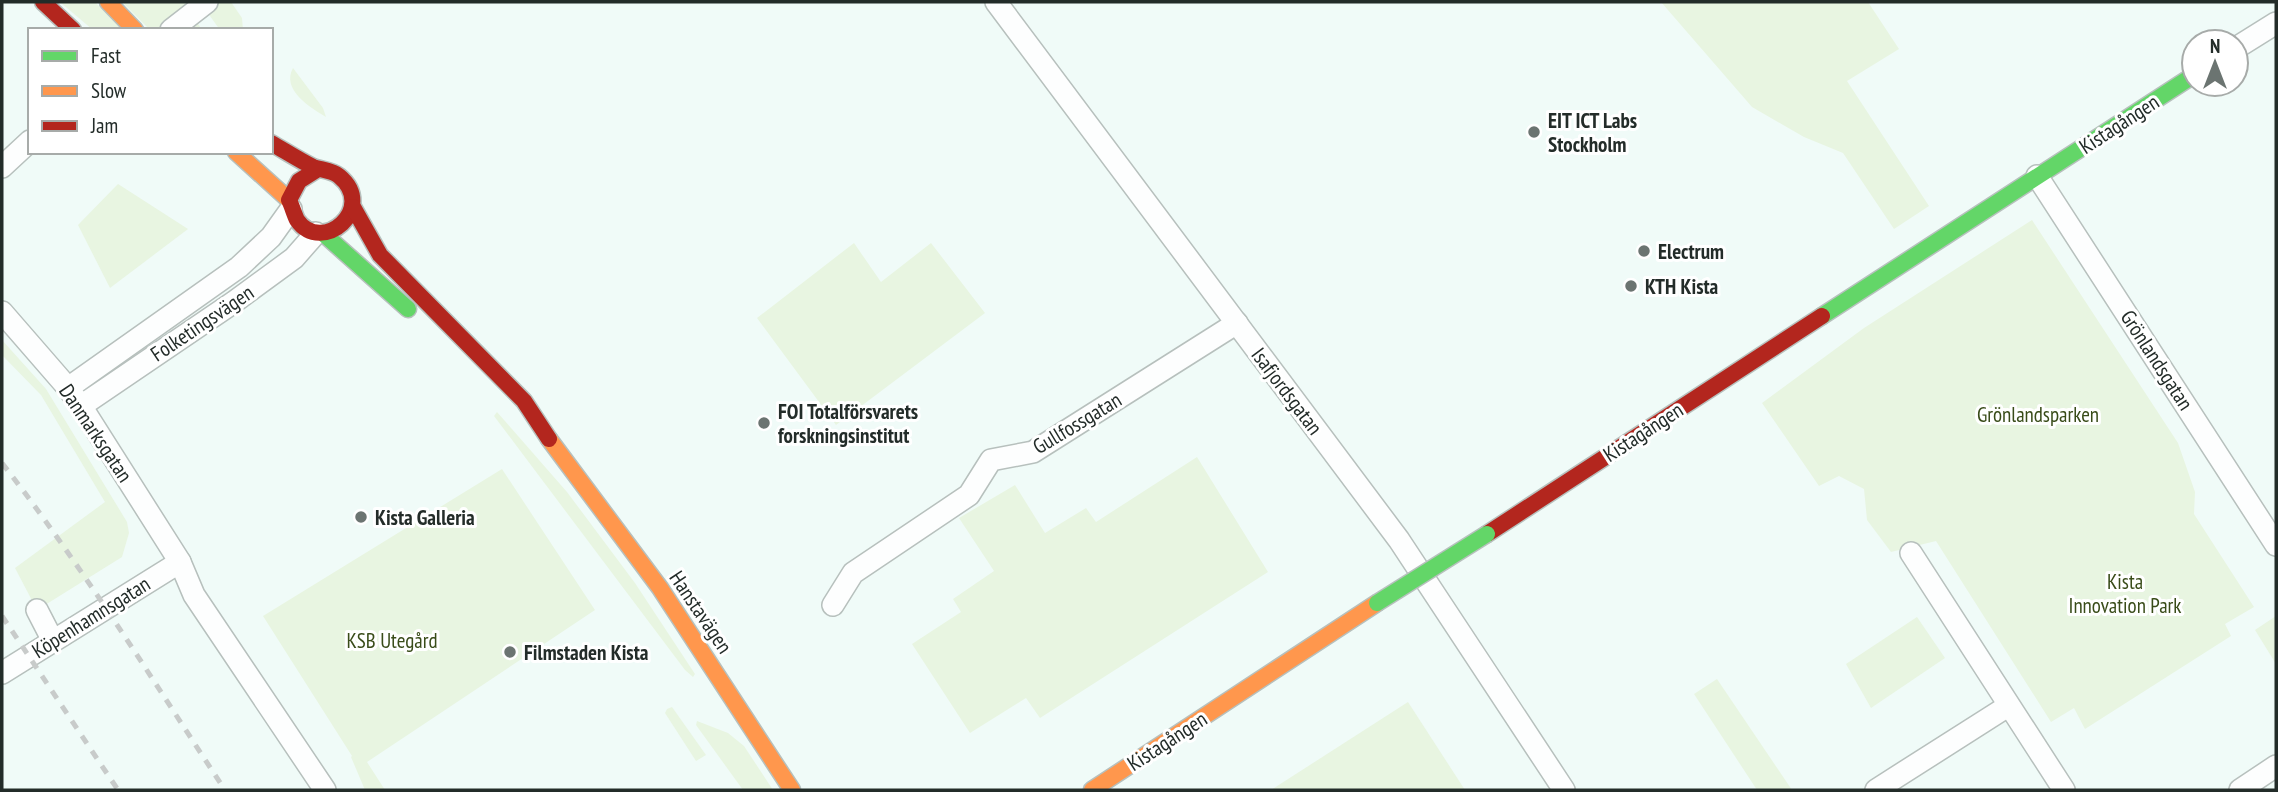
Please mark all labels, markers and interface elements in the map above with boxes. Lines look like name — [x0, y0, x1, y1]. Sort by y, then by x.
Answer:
legend — [28, 28, 273, 154]
north arrow — [2180, 28, 2250, 98]
text: N — [2210, 34, 2220, 58]
text: Fast — [91, 42, 121, 69]
text: Slow — [91, 77, 127, 104]
street label: Kistagången — [2074, 88, 2164, 160]
place label: EIT ICT Labs Stockholm — [1548, 107, 1637, 158]
text: Jam — [90, 112, 118, 139]
marker: EIT ICT Labs Stockholm — [1526, 124, 1542, 140]
place label: Electrum — [1658, 238, 1724, 265]
marker: Electrum — [1636, 243, 1652, 259]
place label: KTH Kista — [1645, 273, 1719, 300]
marker: KTH Kista — [1623, 278, 1639, 294]
street label: Folketingsvägen — [145, 279, 259, 367]
street label: Grönlandsgatan — [2115, 305, 2199, 415]
street label: Isafjordsgatan — [1245, 342, 1329, 440]
street label: Danmarksgatan — [53, 379, 139, 487]
street label: Gullfossgatan — [1028, 386, 1126, 460]
street label: Kistagången — [1598, 396, 1688, 468]
place label: FOI Totalförsvarets forskningsinstitut — [778, 398, 918, 449]
park label: Grönlandsparken — [1977, 401, 2099, 428]
marker: FOI Totalförsvarets forskningsinstitut — [756, 415, 772, 431]
place label: Kista Galleria — [375, 504, 475, 531]
marker: Kista Galleria — [353, 509, 369, 525]
street label: Hanstavägen — [664, 566, 738, 658]
park label: Kista Innovation Park — [2068, 568, 2182, 619]
street label: Köpenhamnsgatan — [27, 570, 155, 664]
park label: KSB Utegård — [346, 627, 438, 654]
place label: Filmstaden Kista — [524, 639, 649, 666]
marker: Filmstaden Kista — [502, 644, 518, 660]
street label: Kistagången — [1122, 705, 1212, 777]

